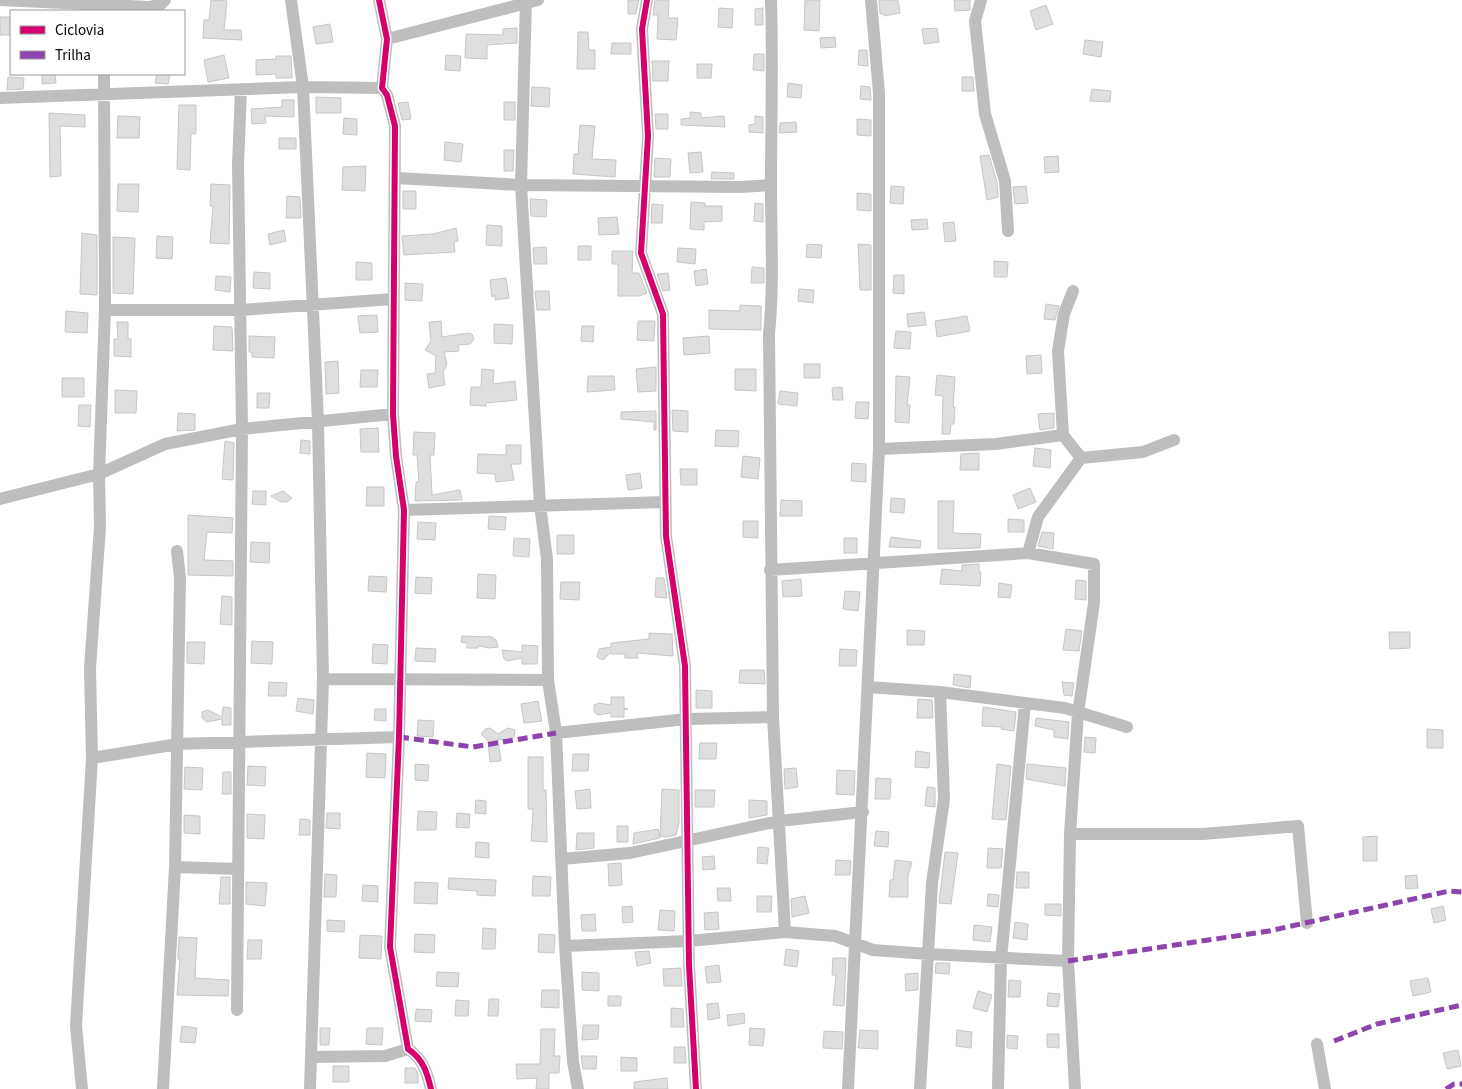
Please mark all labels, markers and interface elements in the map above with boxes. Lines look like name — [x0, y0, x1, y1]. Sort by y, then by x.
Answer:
legend — [10, 10, 185, 75]
text: Ciclovia — [55, 20, 104, 41]
text: Trilha — [55, 45, 91, 66]

